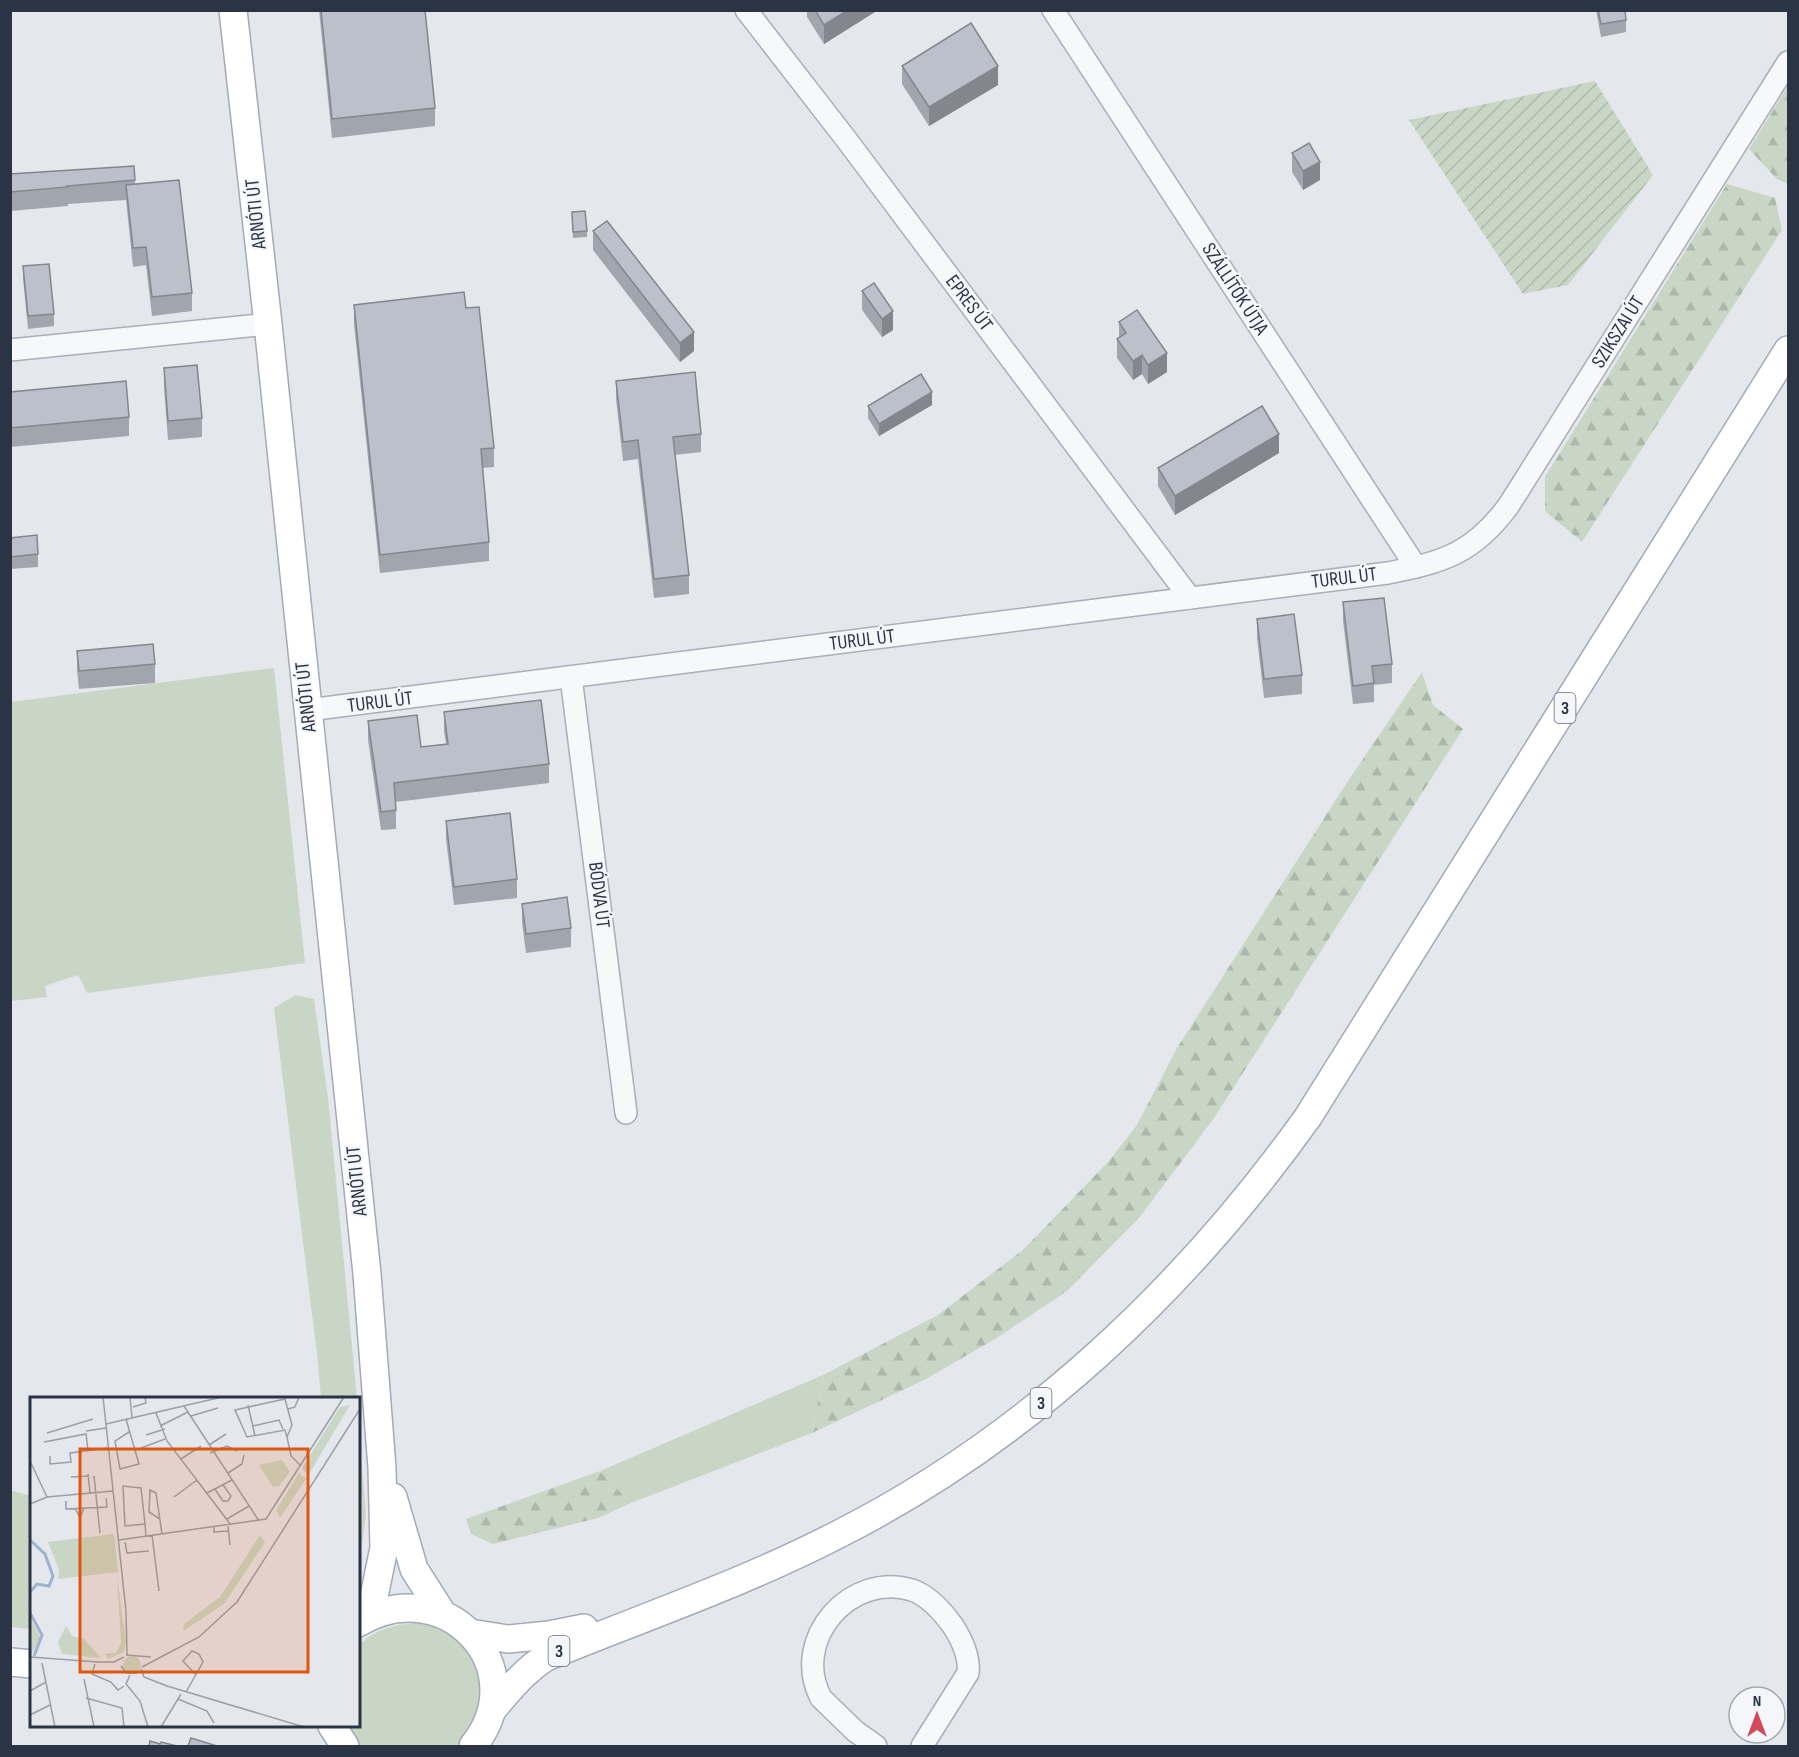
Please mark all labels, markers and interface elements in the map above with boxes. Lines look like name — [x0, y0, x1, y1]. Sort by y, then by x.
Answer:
street label: ARNÓTI ÚT — [240, 177, 272, 252]
street label: SZÁLLÍTÓK ÚTJA — [1196, 239, 1274, 340]
street label: EPRES ÚT — [940, 270, 998, 336]
street label: SZIKSZAI ÚT — [1586, 291, 1650, 373]
street label: TURUL ÚT — [1310, 562, 1378, 594]
street label: TURUL ÚT — [828, 624, 896, 656]
street label: ARNÓTI ÚT — [290, 660, 322, 735]
street label: TURUL ÚT — [346, 686, 414, 718]
road number: 3 — [1554, 693, 1576, 723]
street label: BÓDVA ÚT — [583, 860, 615, 930]
street label: ARNÓTI ÚT — [341, 1144, 373, 1219]
road number: 3 — [1030, 1388, 1052, 1418]
inset map — [30, 1397, 360, 1727]
road number: 3 — [548, 1636, 570, 1666]
north arrow — [1727, 1685, 1787, 1745]
text: N — [1753, 1692, 1761, 1711]

